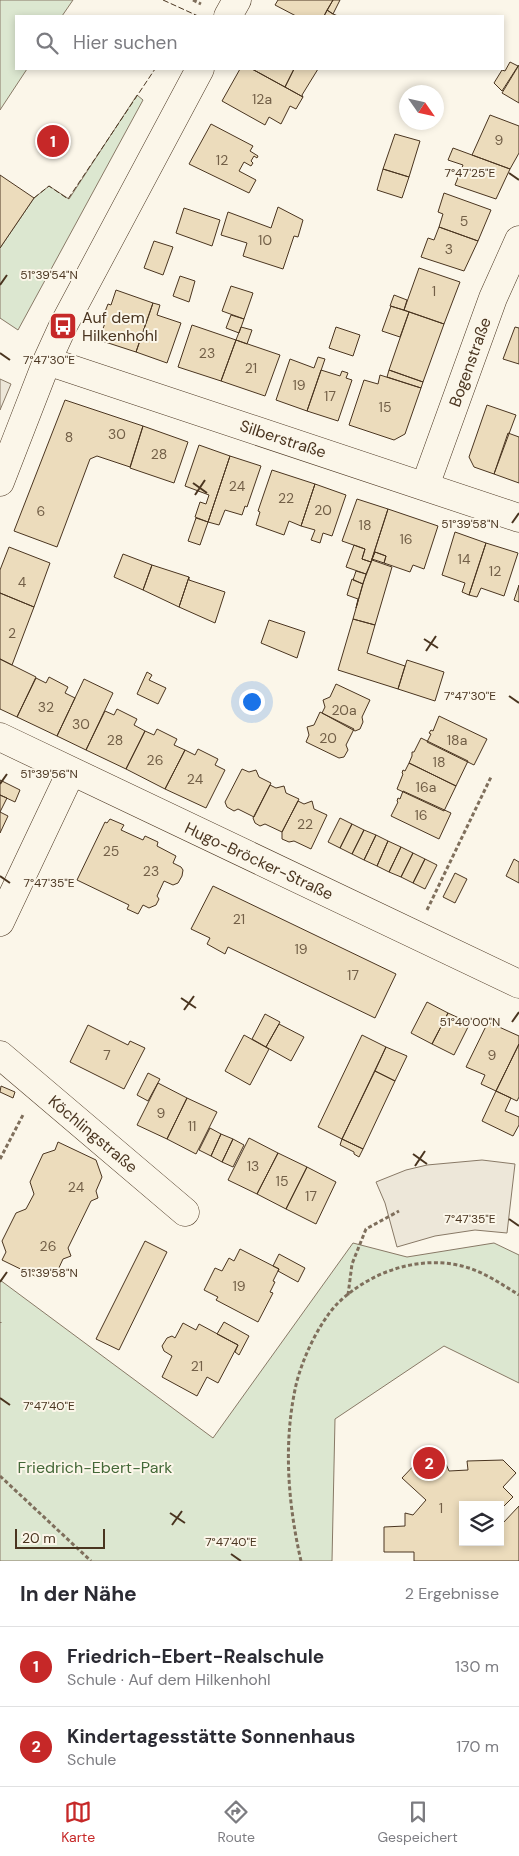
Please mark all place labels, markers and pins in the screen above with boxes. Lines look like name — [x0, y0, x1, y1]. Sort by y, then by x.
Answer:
pin: 1 — [37, 122, 69, 160]
place label: Auf dem Hilkenhohl — [82, 307, 158, 346]
bus stop icon: Auf dem Hilkenhohl — [48, 311, 78, 341]
pin: 2 — [413, 1444, 445, 1482]

